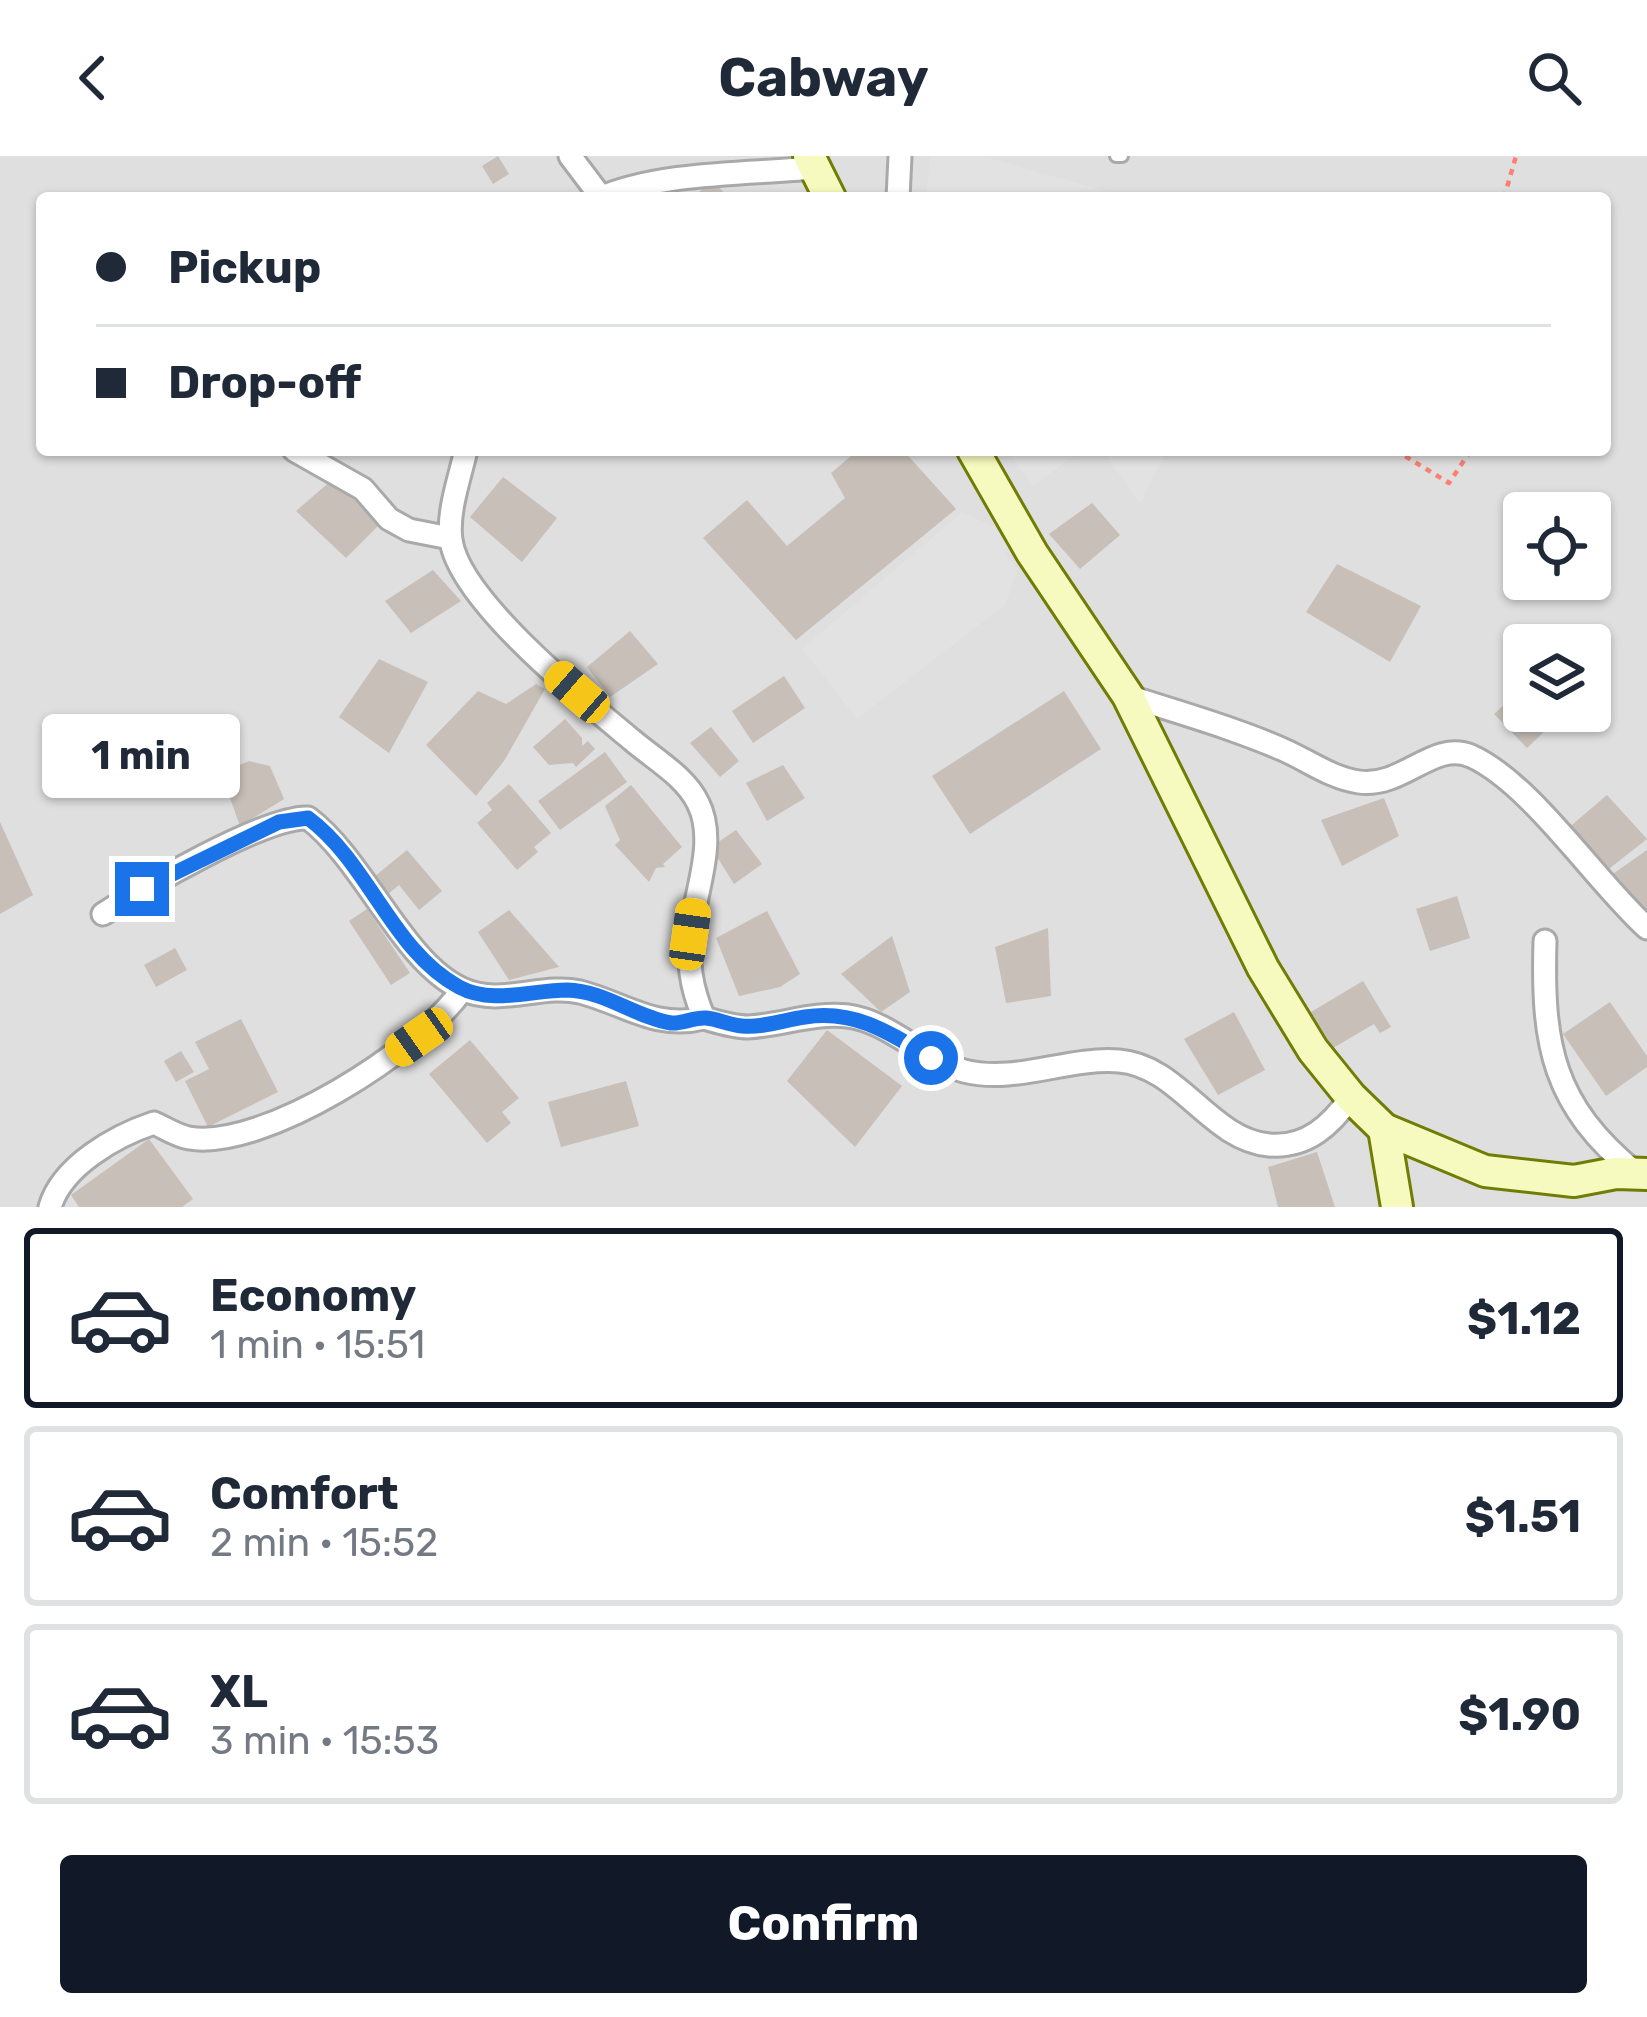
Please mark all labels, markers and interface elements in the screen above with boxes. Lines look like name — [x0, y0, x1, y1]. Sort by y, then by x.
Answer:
icon: back — [60, 45, 126, 111]
icon: search — [1521, 45, 1587, 111]
text: Cabway — [718, 46, 929, 110]
text: Pickup — [168, 241, 321, 294]
text: Drop-off — [168, 356, 361, 409]
map controls — [1503, 492, 1611, 732]
button: locate — [1503, 492, 1611, 600]
button: layers — [1503, 624, 1611, 732]
car — [538, 655, 616, 729]
callout: 1 min — [43, 715, 241, 799]
text: 1 min — [91, 733, 191, 779]
route end — [115, 862, 169, 916]
car — [667, 896, 713, 972]
car — [379, 1002, 459, 1072]
route start — [904, 1031, 958, 1085]
icon: car — [66, 1264, 174, 1372]
text: Economy — [210, 1269, 416, 1322]
text: $1.12 — [1467, 1292, 1581, 1345]
text: 1 min · 15:51 — [210, 1322, 425, 1368]
icon: car — [66, 1462, 174, 1570]
text: Comfort — [210, 1467, 399, 1520]
text: $1.51 — [1465, 1490, 1581, 1543]
text: 2 min · 15:52 — [210, 1520, 438, 1566]
icon: car — [66, 1660, 174, 1768]
text: XL — [210, 1665, 268, 1718]
text: $1.90 — [1458, 1688, 1581, 1741]
text: 3 min · 15:53 — [210, 1718, 439, 1764]
button: Confirm — [60, 1855, 1587, 1993]

